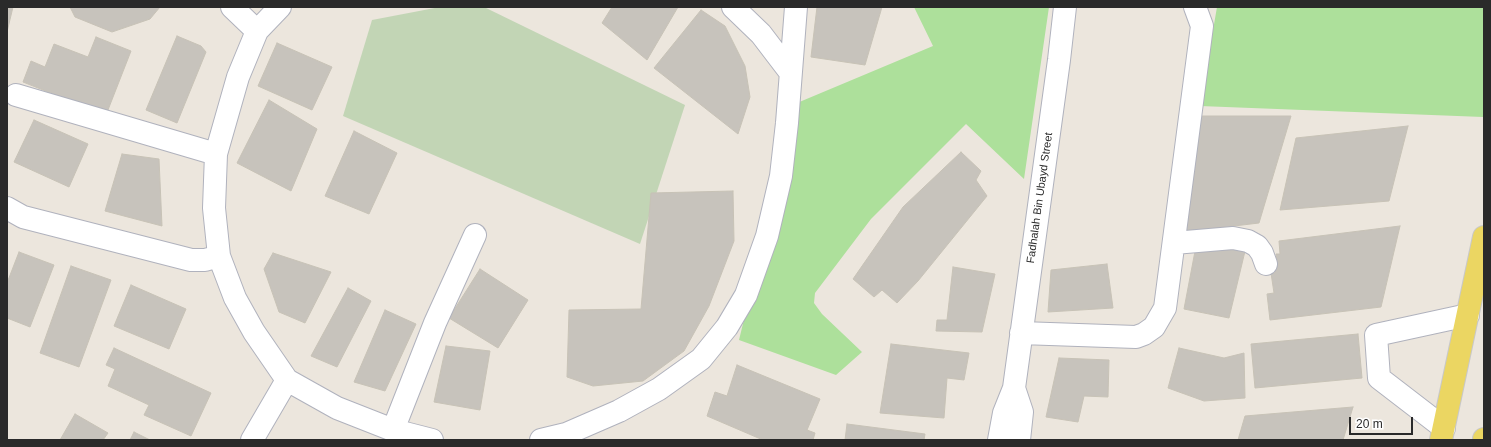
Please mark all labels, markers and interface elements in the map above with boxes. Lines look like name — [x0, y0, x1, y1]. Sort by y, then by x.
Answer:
street label: Fadhalah Bin Ubayd Street — [1024, 132, 1056, 264]
scale bar — [1351, 409, 1415, 435]
text: 20 m — [1356, 417, 1383, 431]

